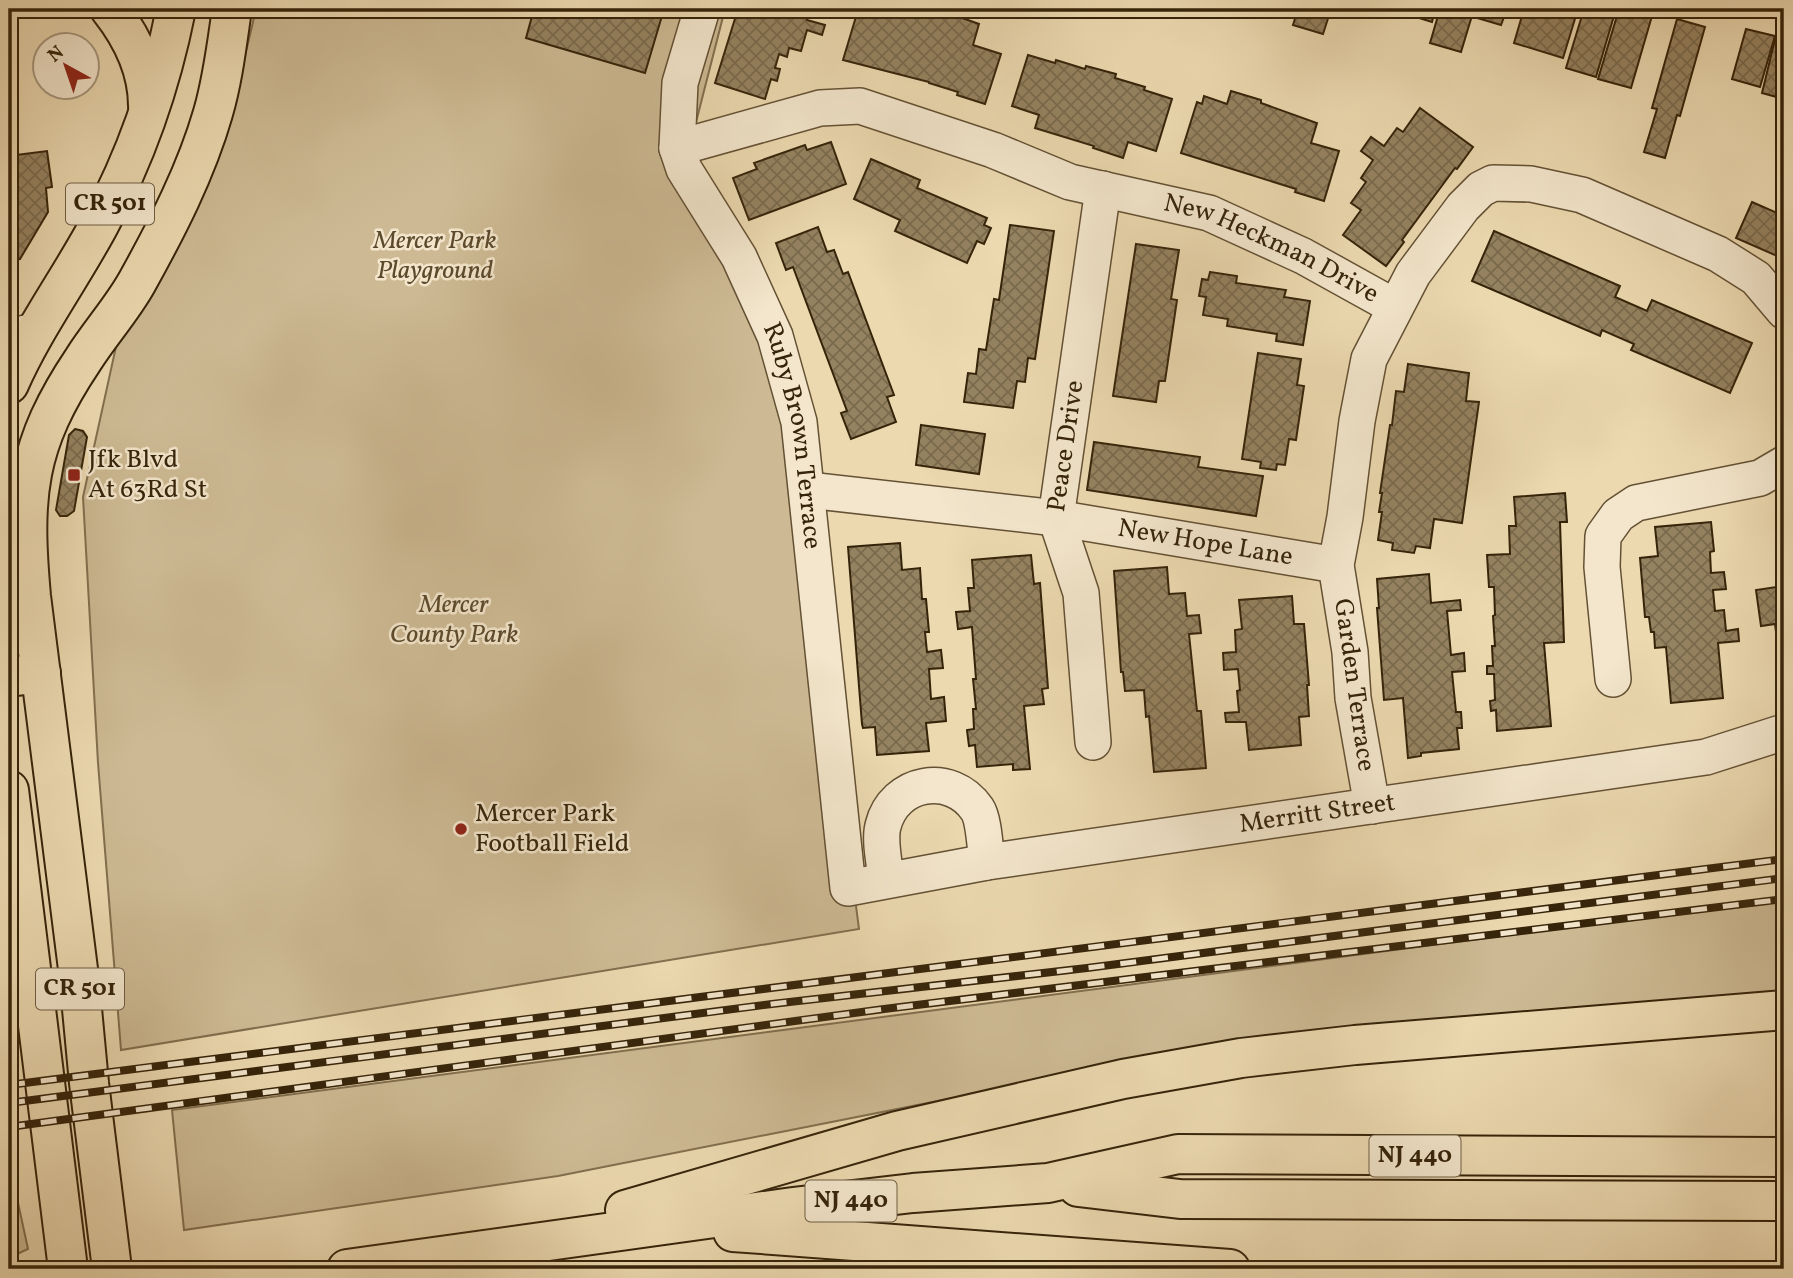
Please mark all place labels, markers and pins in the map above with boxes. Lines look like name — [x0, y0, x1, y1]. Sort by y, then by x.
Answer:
place label: Jfk Blvd At 63Rd St — [88, 442, 207, 508]
marker: Jfk Blvd At 63Rd St — [66, 467, 82, 483]
place label: Mercer Park Football Field — [475, 796, 629, 862]
marker: Mercer Park Football Field — [453, 821, 469, 837]

